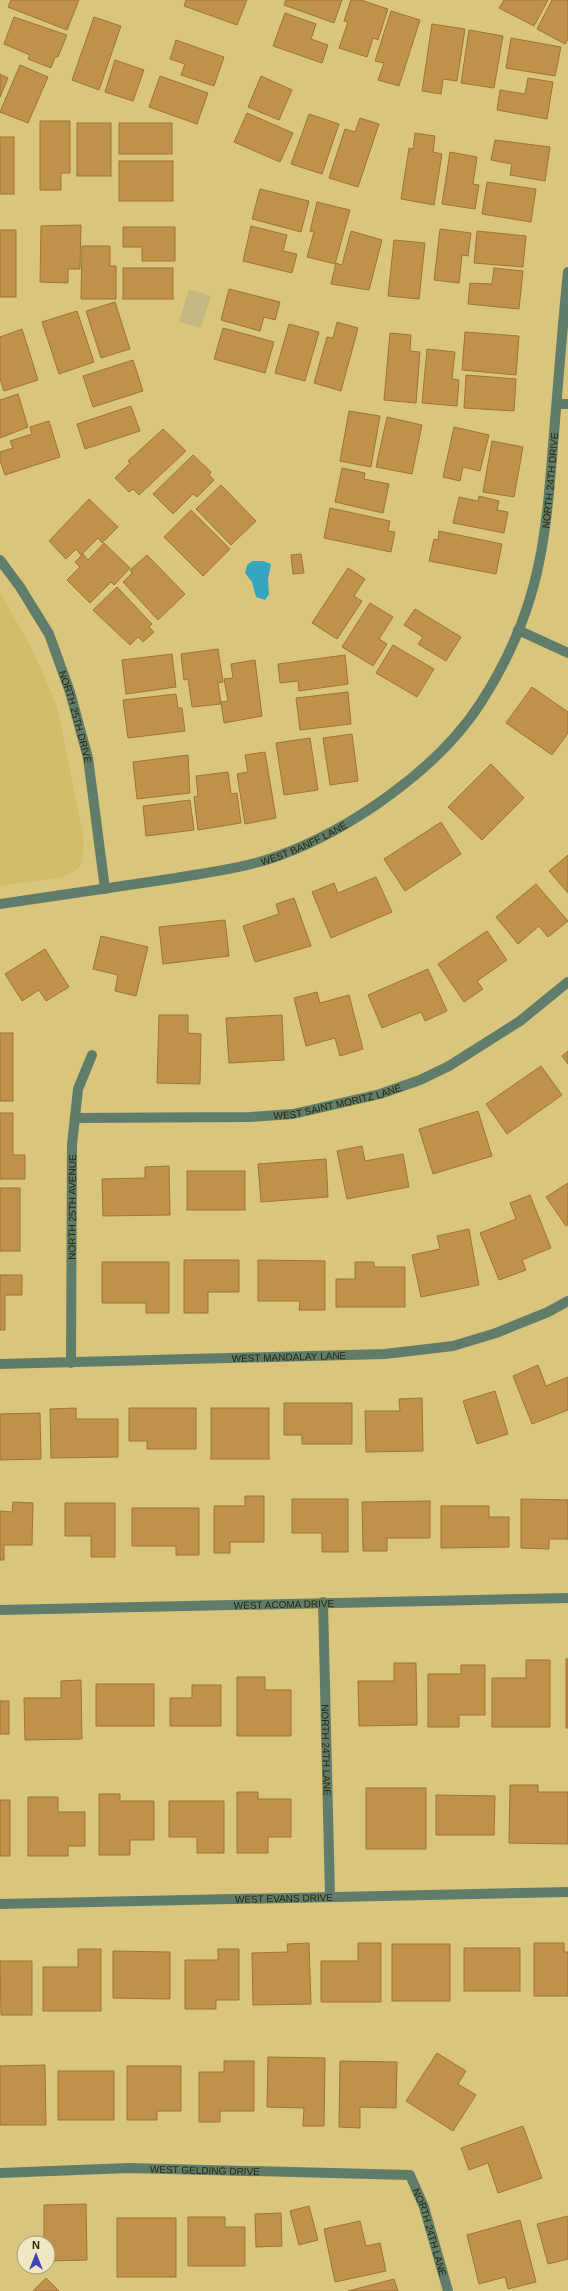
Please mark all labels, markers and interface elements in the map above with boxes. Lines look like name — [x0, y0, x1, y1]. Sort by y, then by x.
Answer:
street label: NORTH 24TH DRIVE — [539, 432, 560, 529]
street label: NORTH 25TH DRIVE — [57, 669, 94, 764]
street label: WEST BANFF LANE — [259, 819, 349, 867]
street label: WEST SAINT MORITZ LANE — [273, 1081, 403, 1121]
street label: NORTH 25TH AVENUE — [66, 1154, 77, 1260]
street label: WEST MANDALAY LANE — [231, 1350, 347, 1363]
street label: WEST ACOMA DRIVE — [234, 1597, 335, 1611]
street label: NORTH 24TH LANE — [320, 1704, 333, 1796]
street label: WEST EVANS DRIVE — [235, 1891, 333, 1905]
street label: WEST GELDING DRIVE — [150, 2163, 260, 2177]
street label: NORTH 24TH LANE — [411, 2187, 449, 2278]
north arrow — [16, 2235, 56, 2275]
text: N — [32, 2239, 40, 2251]

